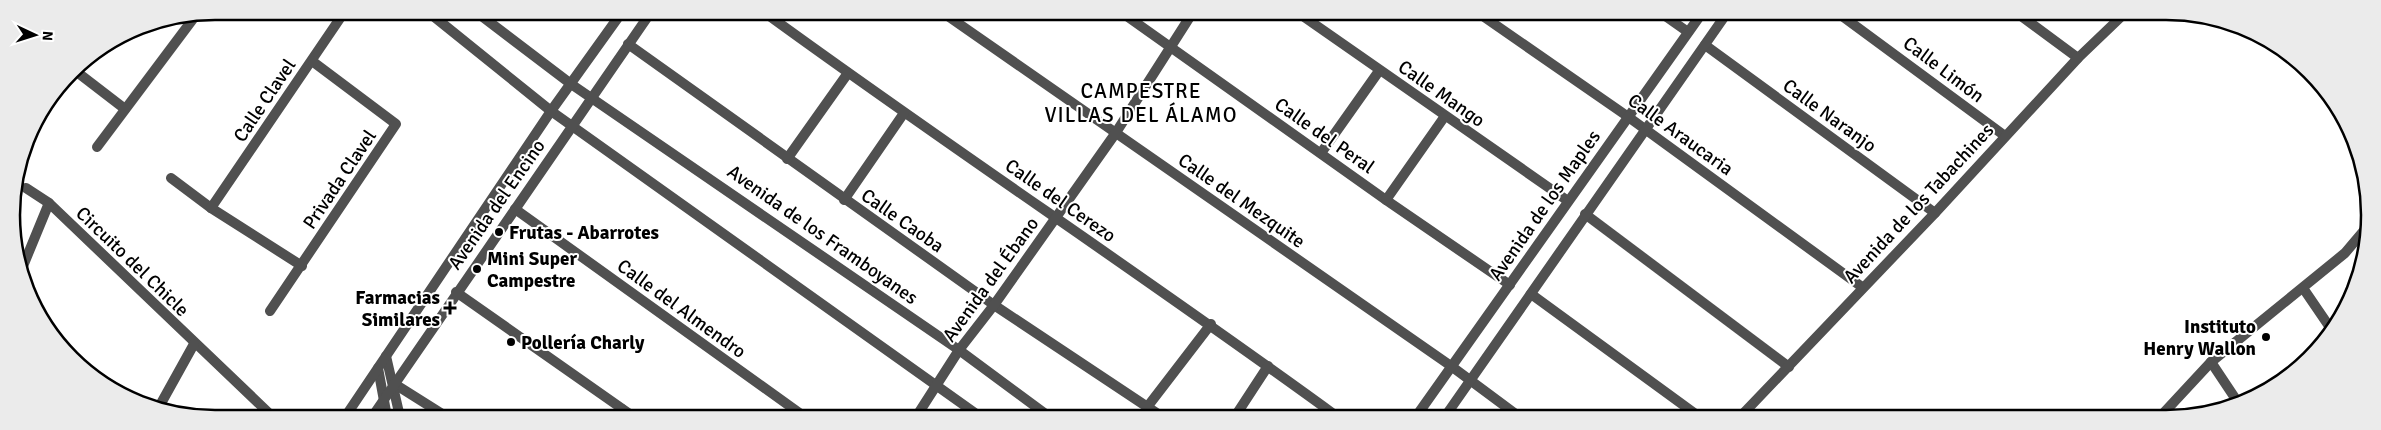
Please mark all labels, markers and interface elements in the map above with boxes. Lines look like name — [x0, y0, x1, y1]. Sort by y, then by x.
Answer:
north arrow — [10, 10, 60, 60]
text: N — [39, 30, 56, 41]
street label: Calle Limón — [1898, 31, 1989, 108]
street label: Calle Clavel — [228, 54, 301, 147]
street label: Calle Mango — [1393, 55, 1490, 133]
street label: Calle Naranjo — [1778, 74, 1881, 158]
district label: CAMPESTRE VILLAS DEL ÁLAMO — [1045, 78, 1237, 128]
street label: Calle Araucaria — [1623, 88, 1738, 181]
street label: Calle del Peral — [1270, 93, 1379, 179]
street label: Avenida de los Tabachines — [1838, 119, 1999, 289]
street label: Privada Clavel — [298, 125, 382, 234]
street label: Avenida de los Maples — [1484, 126, 1606, 286]
street label: Avenida del Encino — [443, 135, 551, 274]
street label: Calle del Mezquite — [1173, 148, 1310, 254]
street label: Calle del Cerezo — [1000, 154, 1121, 248]
street label: Avenida de los Framboyanes — [722, 160, 922, 310]
street label: Calle Caoba — [856, 183, 949, 258]
street label: Circuito del Chicle — [71, 202, 194, 322]
street label: Avenida del Ébano — [937, 212, 1044, 347]
place label: Frutas - Abarrotes — [509, 221, 659, 245]
marker: Frutas - Abarrotes — [493, 226, 505, 238]
place label: Mini Super Campestre — [487, 247, 577, 293]
street label: Calle del Almendro — [612, 254, 751, 364]
marker: Mini Super Campestre — [471, 263, 483, 275]
place label: Farmacias Similares — [355, 286, 440, 332]
marker: Farmacias Similares — [444, 302, 456, 314]
place label: Instituto Henry Wallon — [2143, 315, 2256, 361]
place label: Pollería Charly — [521, 331, 645, 355]
marker: Instituto Henry Wallon — [2260, 331, 2272, 343]
marker: Pollería Charly — [505, 336, 517, 348]

